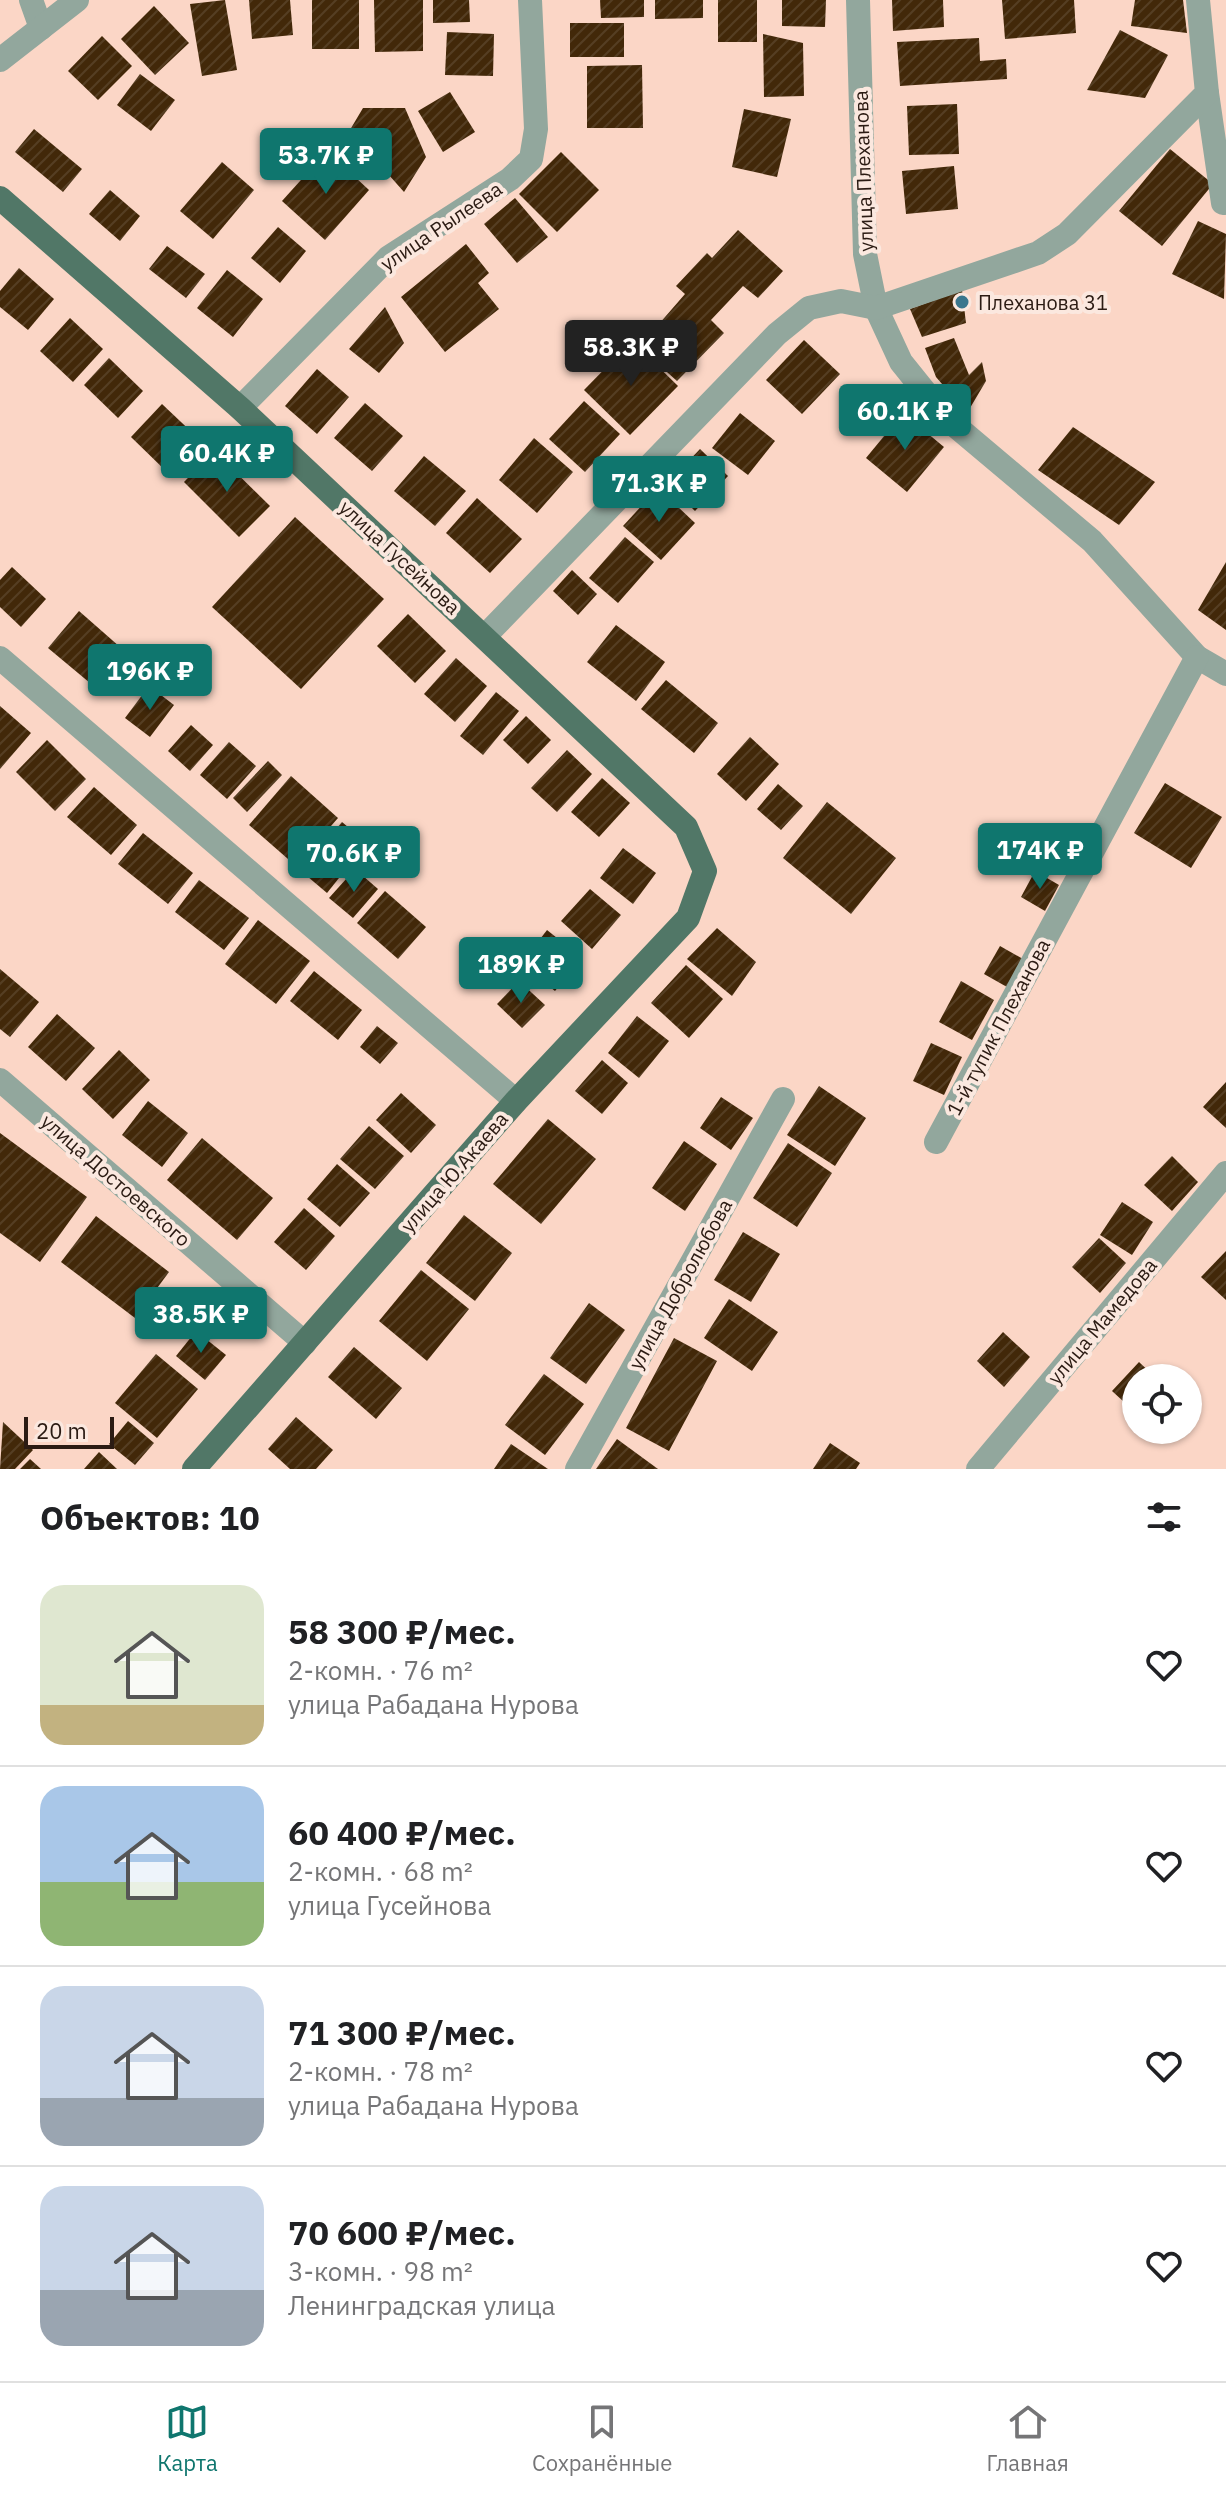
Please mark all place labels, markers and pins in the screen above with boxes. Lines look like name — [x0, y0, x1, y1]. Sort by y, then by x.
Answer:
pin: 53.7K ₽ — [252, 128, 400, 196]
place label: Плеханова 31 — [978, 289, 1108, 316]
marker: Плеханова 31 — [953, 293, 971, 311]
pin: 58.3K ₽ — [557, 320, 705, 388]
pin: 60.1K ₽ — [831, 384, 979, 452]
pin: 60.4K ₽ — [153, 426, 301, 494]
pin: 71.3K ₽ — [585, 456, 733, 524]
pin: 196K ₽ — [85, 644, 215, 712]
pin: 174K ₽ — [975, 823, 1105, 891]
pin: 70.6K ₽ — [280, 826, 428, 894]
pin: 189K ₽ — [456, 937, 586, 1005]
pin: 38.5K ₽ — [127, 1287, 275, 1355]

